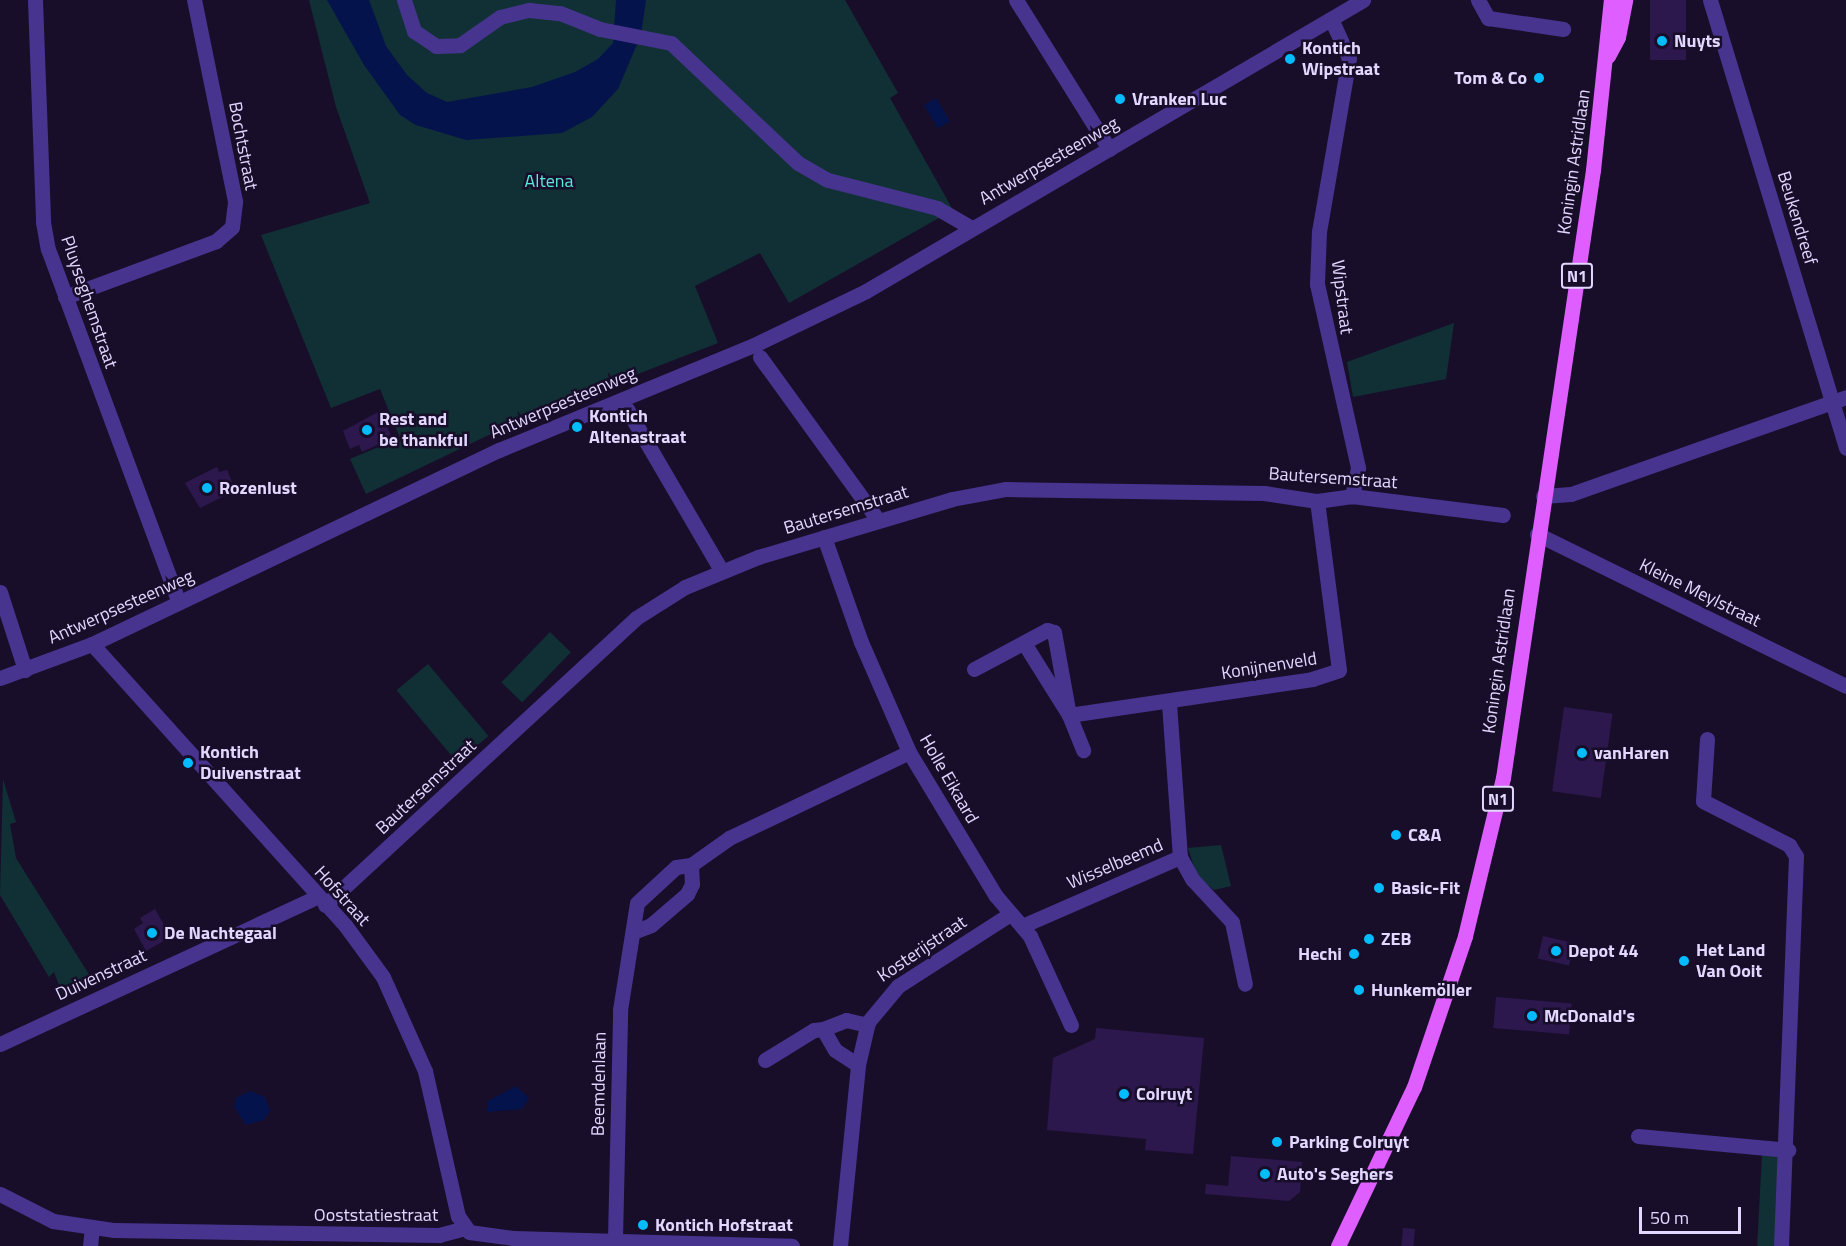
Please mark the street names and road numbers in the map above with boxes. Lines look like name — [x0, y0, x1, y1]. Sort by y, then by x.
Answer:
street label: Koningin Astridlaan — [1553, 88, 1595, 236]
street label: Bochtstraat — [224, 100, 262, 192]
street label: Antwerpsesteenweg — [976, 112, 1122, 210]
street label: Beukendreef — [1773, 169, 1821, 267]
street label: Pluyseghemstraat — [56, 233, 122, 371]
street label: Wipstraat — [1327, 259, 1357, 335]
road number: N1 — [1560, 263, 1594, 289]
street label: Antwerpsesteenweg — [487, 362, 639, 444]
street label: Bautersemstraat — [1268, 463, 1398, 493]
street label: Bautersemstraat — [781, 481, 911, 539]
street label: Kleine Meylstraat — [1636, 554, 1764, 632]
street label: Antwerpsesteenweg — [45, 565, 197, 649]
street label: Koningin Astridlaan — [1478, 587, 1520, 735]
street label: Konijnenveld — [1220, 648, 1318, 684]
street label: Holle Eikaard — [915, 731, 983, 827]
street label: Bautersemstraat — [371, 735, 481, 839]
road number: N1 — [1482, 786, 1514, 812]
street label: Wisselbeemd — [1064, 834, 1166, 894]
street label: Hofstraat — [310, 862, 374, 930]
street label: Kosterijstraat — [873, 911, 971, 987]
street label: Duivenstraat — [52, 945, 150, 1005]
street label: Beemdenlaan — [587, 1032, 611, 1136]
street label: Ooststatiestraat — [314, 1204, 438, 1226]

